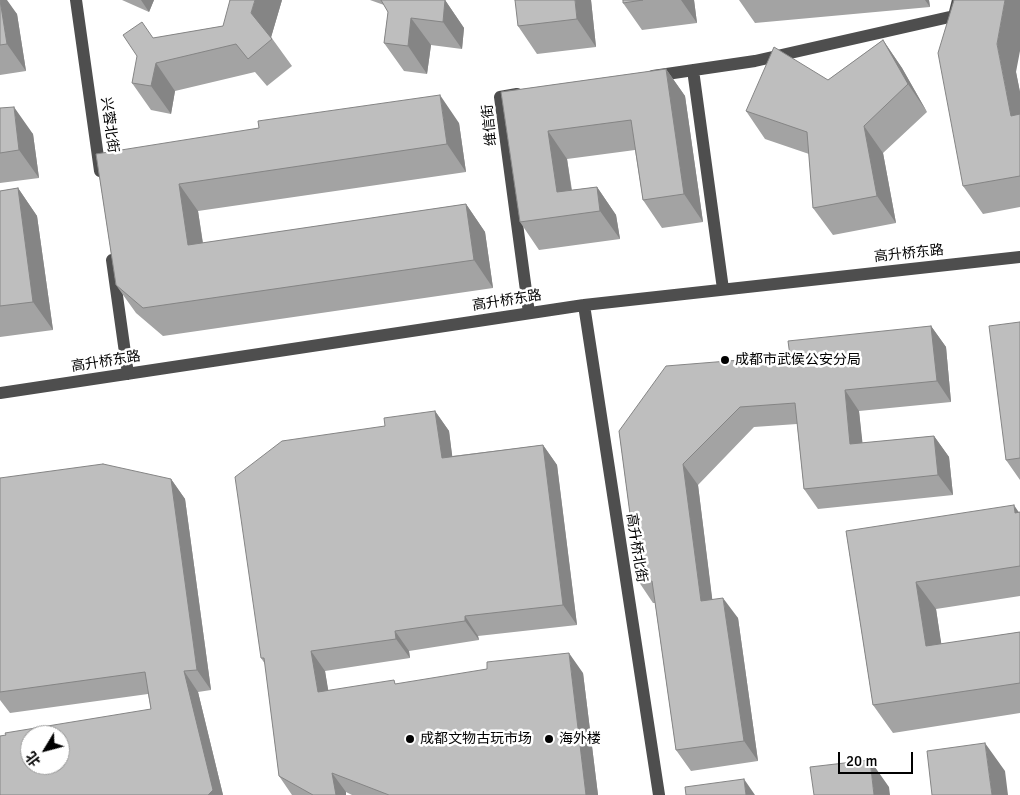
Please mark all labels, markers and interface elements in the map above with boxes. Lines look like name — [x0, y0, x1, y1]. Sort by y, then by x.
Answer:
street label: 兴蓉北街 — [97, 96, 121, 154]
street label: 维信街 — [479, 103, 501, 147]
street label: 高升桥东路 — [873, 242, 945, 266]
street label: 高升桥东路 — [471, 287, 543, 315]
street label: 高升桥东路 — [70, 348, 142, 376]
place label: 成都市武侯公安分局 — [735, 352, 861, 368]
marker: 成都市武侯公安分局 — [719, 354, 731, 366]
street label: 高升桥北街 — [622, 512, 650, 584]
north arrow — [20, 725, 70, 775]
place label: 成都文物古玩市场 — [420, 731, 532, 747]
place label: 海外楼 — [559, 731, 601, 747]
marker: 成都文物古玩市场 — [404, 733, 416, 745]
marker: 海外楼 — [543, 733, 555, 745]
scale bar — [840, 742, 915, 774]
text: 北 — [22, 748, 44, 769]
text: 20 m — [846, 752, 877, 770]

